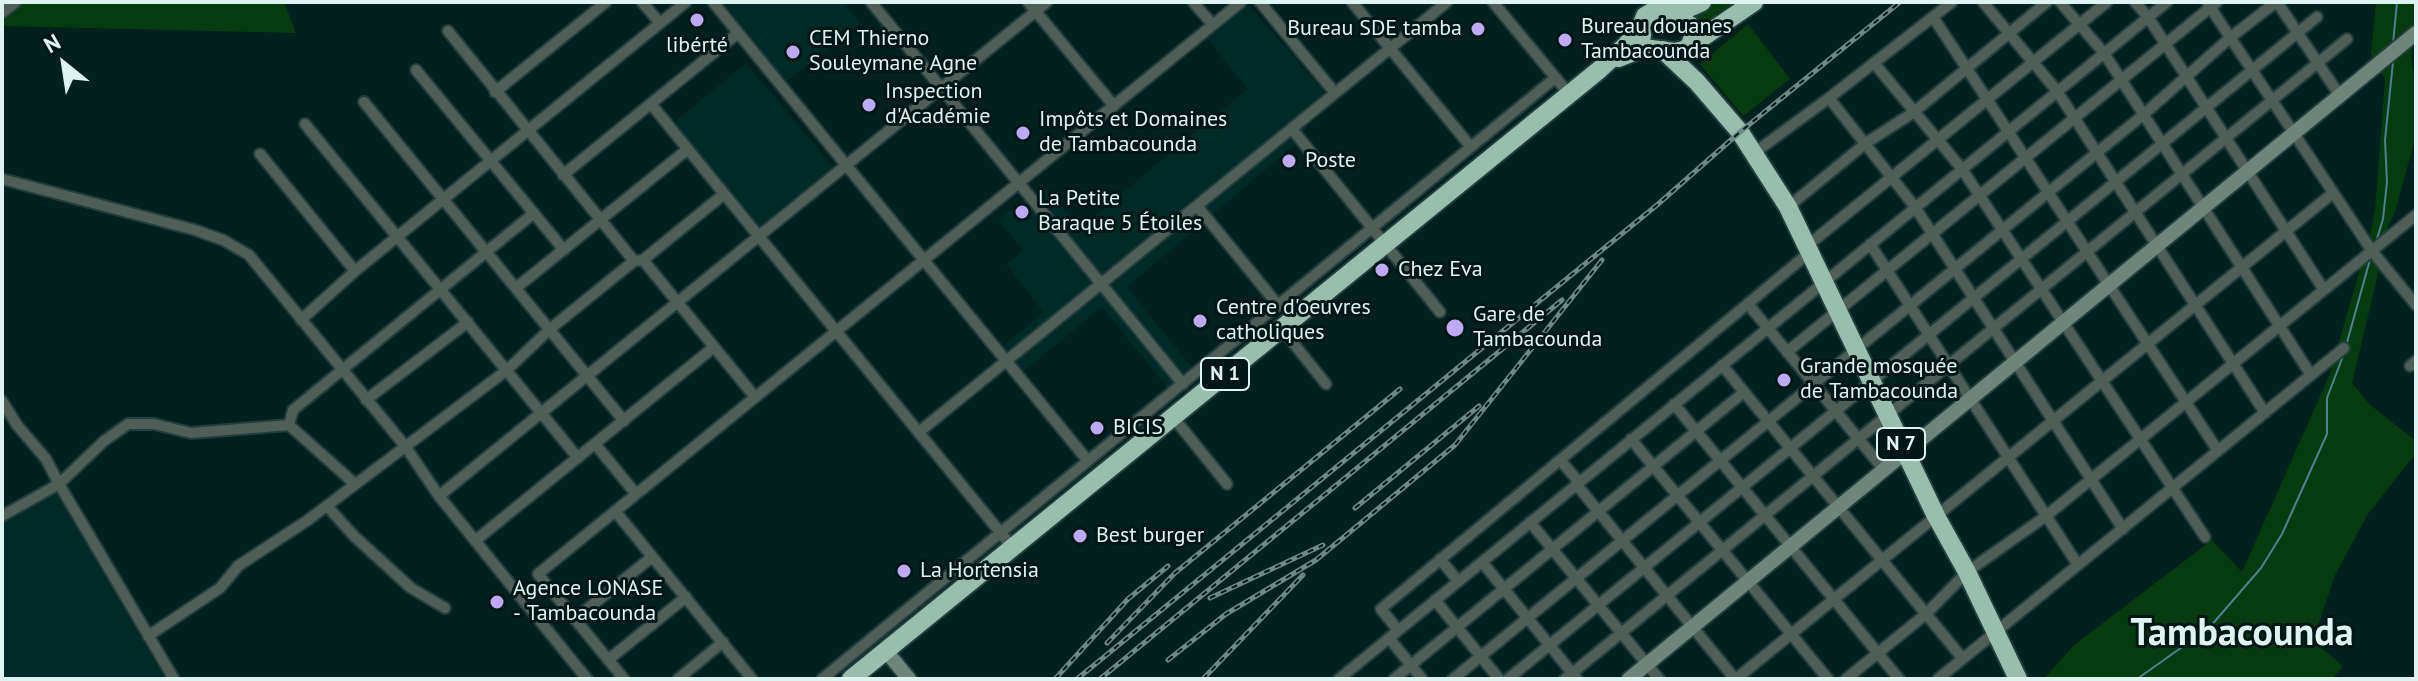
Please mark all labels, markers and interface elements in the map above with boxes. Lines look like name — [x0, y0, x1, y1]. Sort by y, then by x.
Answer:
marker: libérté — [688, 11, 706, 29]
place label: Bureau douanes Tambacounda — [1581, 14, 1732, 66]
place label: Bureau SDE tamba — [1287, 16, 1462, 42]
marker: Bureau SDE tamba — [1469, 20, 1487, 38]
north arrow — [24, 24, 104, 104]
place label: CEM Thierno Souleymane Agne — [809, 26, 977, 78]
text: N — [39, 27, 65, 59]
marker: Bureau douanes Tambacounda — [1556, 31, 1574, 49]
place label: libérté — [666, 33, 728, 59]
marker: CEM Thierno Souleymane Agne — [784, 43, 802, 61]
place label: Inspection d'Académie — [885, 79, 990, 130]
marker: Inspection d'Académie — [860, 96, 878, 114]
place label: Impôts et Domaines de Tambacounda — [1039, 107, 1227, 158]
marker: Impôts et Domaines de Tambacounda — [1014, 124, 1032, 142]
place label: Poste — [1305, 148, 1356, 174]
marker: Poste — [1280, 152, 1298, 170]
place label: La Petite Baraque 5 Étoiles — [1038, 186, 1202, 238]
marker: La Petite Baraque 5 Étoiles — [1013, 203, 1031, 221]
place label: Chez Eva — [1398, 257, 1483, 283]
marker: Chez Eva — [1373, 261, 1391, 279]
place label: Centre d'oeuvres catholiques — [1216, 295, 1371, 346]
place label: Gare de Tambacounda — [1473, 302, 1602, 354]
marker: Centre d'oeuvres catholiques — [1191, 312, 1209, 330]
marker: Gare de Tambacounda — [1444, 317, 1466, 339]
place label: Grande mosquée de Tambacounda — [1800, 354, 1958, 406]
road number: N 1 — [1201, 358, 1249, 390]
marker: Grande mosquée de Tambacounda — [1775, 371, 1793, 389]
place label: BICIS — [1113, 415, 1163, 441]
marker: BICIS — [1088, 419, 1106, 437]
road number: N 7 — [1877, 428, 1925, 460]
place label: Best burger — [1096, 523, 1204, 549]
marker: Best burger — [1071, 527, 1089, 545]
place label: La Hortensia — [920, 558, 1039, 584]
marker: La Hortensia — [895, 562, 913, 580]
place label: Agence LONASE - Tambacounda — [513, 576, 663, 628]
marker: Agence LONASE - Tambacounda — [488, 593, 506, 611]
district label: Tambacounda — [2131, 611, 2353, 657]

